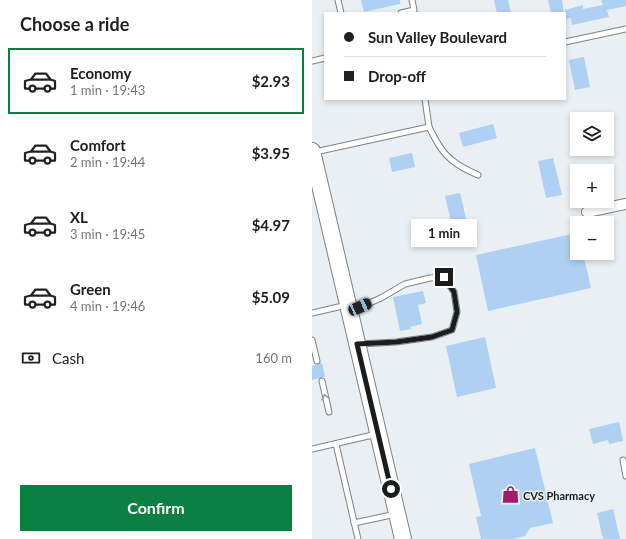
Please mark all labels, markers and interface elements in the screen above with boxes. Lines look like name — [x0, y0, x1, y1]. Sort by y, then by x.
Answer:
text: Choose a ride — [20, 13, 129, 35]
text: Sun Valley Boulevard — [368, 28, 507, 46]
icon: car — [22, 63, 58, 99]
text: Economy — [70, 64, 131, 82]
text: Drop-off — [368, 67, 426, 85]
text: $2.93 — [252, 72, 290, 90]
text: 1 min · 19:43 — [70, 82, 145, 98]
map controls — [570, 112, 614, 260]
button: layers — [570, 112, 614, 156]
icon: car — [22, 135, 58, 171]
text: Comfort — [70, 136, 126, 154]
text: $3.95 — [252, 144, 290, 162]
text: 2 min · 19:44 — [70, 154, 145, 170]
button: + — [570, 164, 614, 208]
icon: car — [22, 207, 58, 243]
text: XL — [70, 208, 88, 226]
text: $4.97 — [252, 216, 290, 234]
button: − — [570, 216, 614, 260]
callout: 1 min — [411, 219, 477, 247]
text: 1 min — [428, 225, 460, 241]
text: 3 min · 19:45 — [70, 226, 145, 242]
route end — [435, 268, 453, 286]
icon: car — [22, 279, 58, 315]
text: Green — [70, 280, 111, 298]
text: $5.09 — [252, 288, 290, 306]
car — [347, 297, 373, 317]
text: 4 min · 19:46 — [70, 298, 145, 314]
icon: cash — [20, 347, 42, 369]
text: Cash — [52, 349, 84, 367]
text: 160 m — [255, 350, 292, 366]
one-way arrow — [322, 394, 330, 400]
route start — [382, 480, 400, 498]
button: Confirm — [20, 485, 292, 531]
shop icon: CVS Pharmacy — [500, 485, 520, 505]
place label: CVS Pharmacy — [523, 489, 595, 502]

